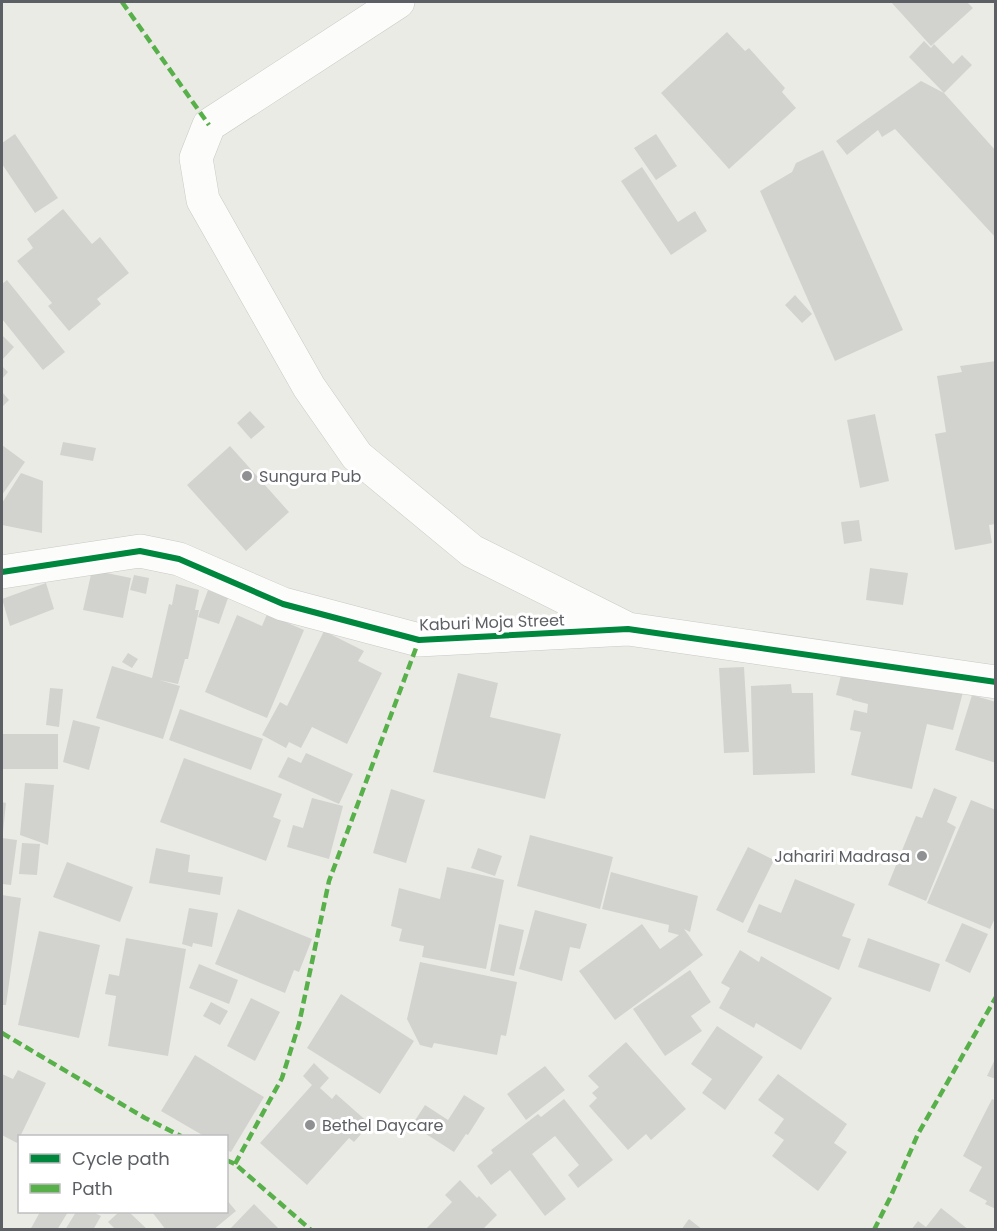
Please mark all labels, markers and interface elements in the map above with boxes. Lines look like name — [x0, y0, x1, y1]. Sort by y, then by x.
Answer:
place label: Sungura Pub — [259, 465, 361, 488]
marker: Sungura Pub — [240, 469, 254, 483]
street label: Kaburi Moja Street — [419, 608, 565, 637]
place label: Jahariri Madrasa — [774, 845, 910, 868]
marker: Jahariri Madrasa — [915, 849, 929, 863]
place label: Bethel Daycare — [322, 1114, 444, 1137]
marker: Bethel Daycare — [303, 1118, 317, 1132]
legend — [18, 1135, 228, 1213]
text: Cycle path — [72, 1146, 170, 1171]
text: Path — [72, 1176, 113, 1201]

